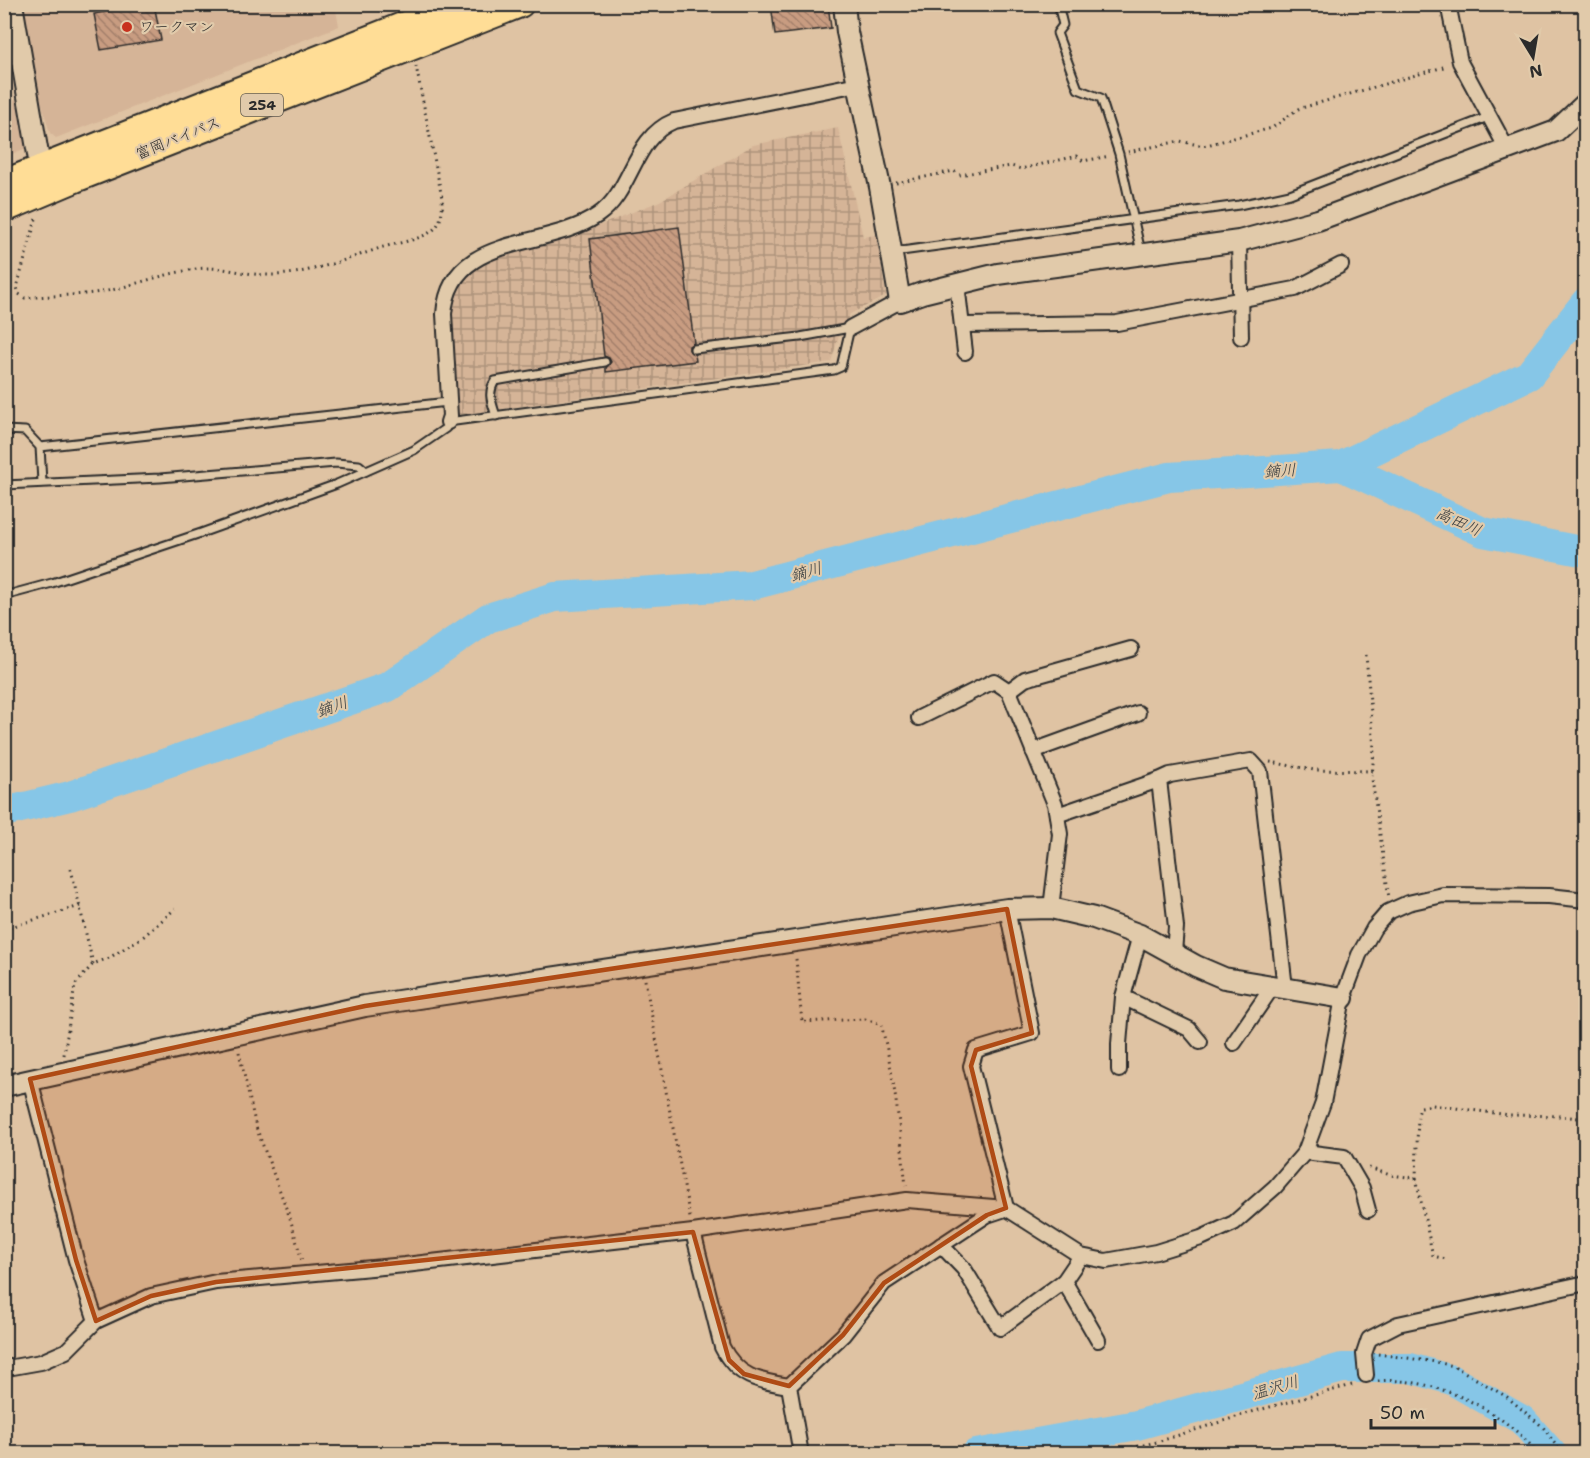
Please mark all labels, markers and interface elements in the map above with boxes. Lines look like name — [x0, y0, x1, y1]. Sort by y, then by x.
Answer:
place label: ワークマン — [139, 17, 214, 37]
marker: ワークマン — [120, 20, 134, 34]
north arrow — [1503, 27, 1563, 87]
text: N — [1528, 60, 1544, 83]
road number: 254 — [241, 94, 283, 116]
street label: 富岡バイパス — [133, 112, 223, 164]
water label: 鏑川 — [1263, 459, 1297, 482]
water label: 高田川 — [1433, 502, 1485, 541]
water label: 鏑川 — [788, 557, 824, 586]
water label: 鏑川 — [314, 691, 351, 722]
water label: 温沢川 — [1249, 1371, 1301, 1404]
scale bar — [1371, 1392, 1496, 1430]
text: 50 m — [1380, 1401, 1425, 1425]

